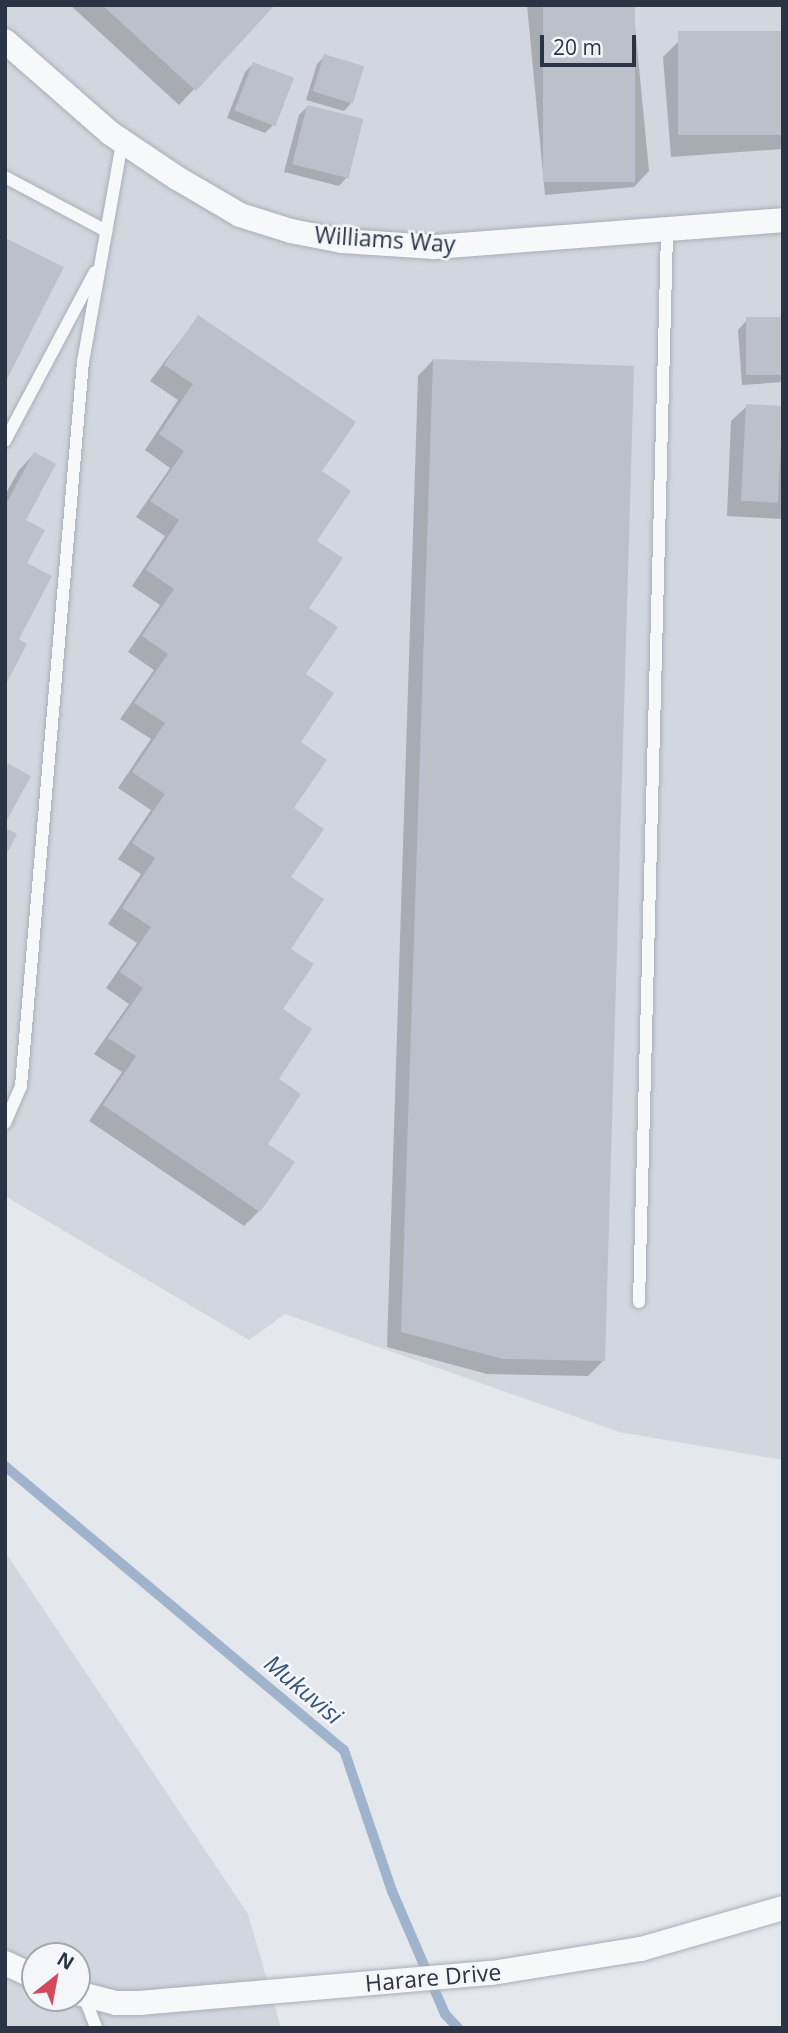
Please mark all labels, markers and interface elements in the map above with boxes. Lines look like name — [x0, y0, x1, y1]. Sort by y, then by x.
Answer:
scale bar — [543, 21, 639, 65]
text: 20 m — [553, 33, 602, 61]
street label: Williams Way — [314, 220, 456, 258]
water label: Mukuvisi — [259, 1648, 349, 1730]
north arrow — [21, 1942, 91, 2012]
text: N — [52, 1946, 79, 1976]
street label: Harare Drive — [364, 1957, 502, 1997]

